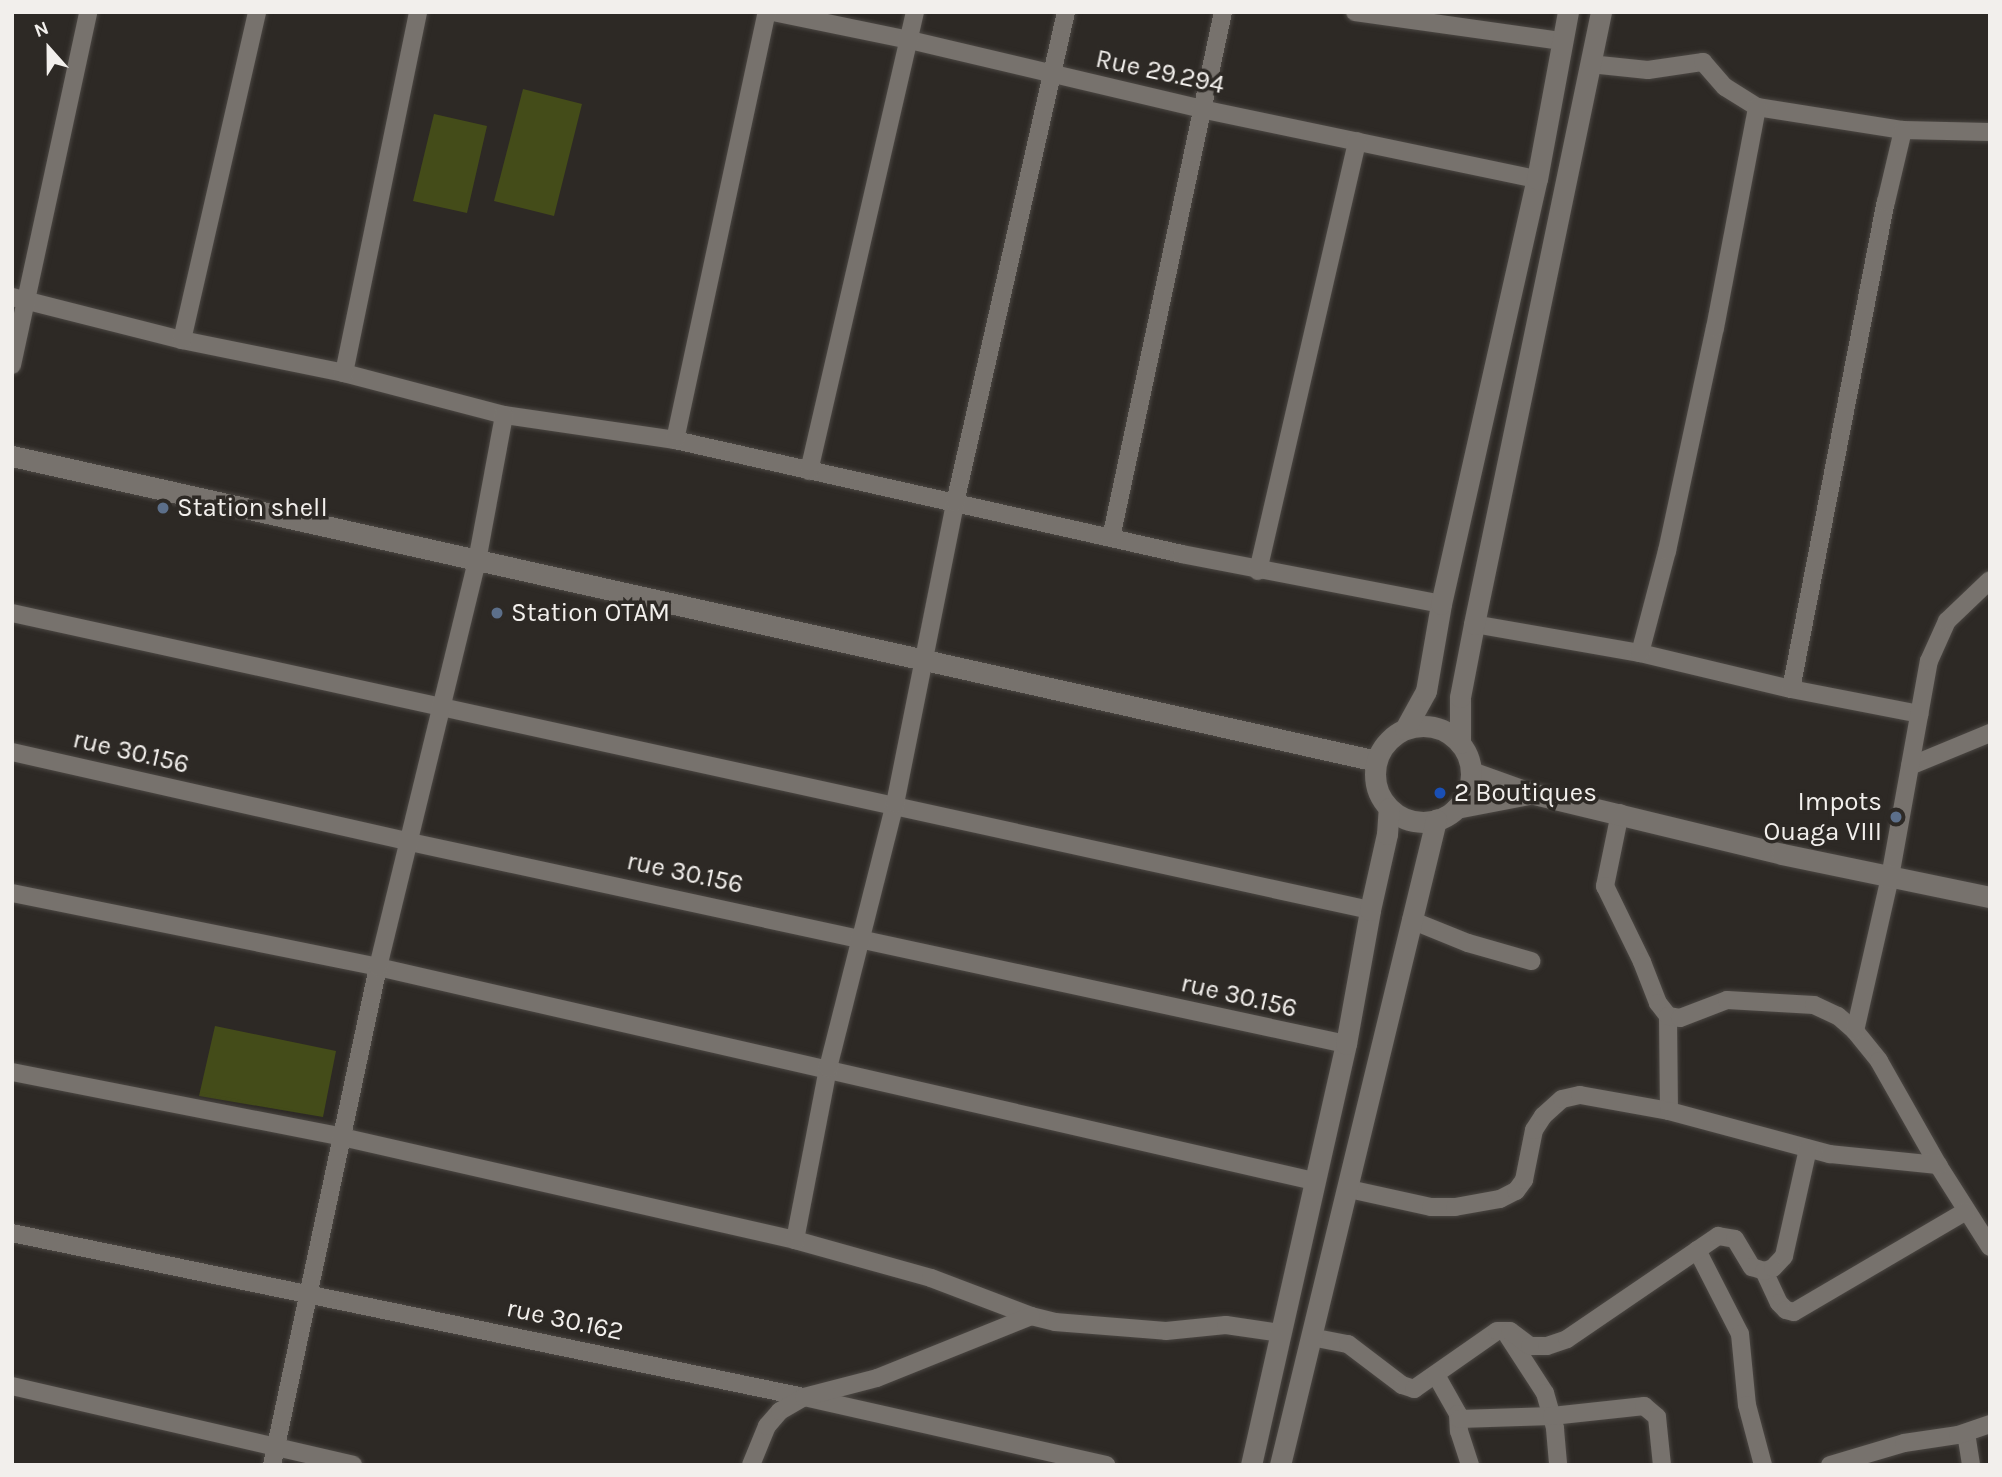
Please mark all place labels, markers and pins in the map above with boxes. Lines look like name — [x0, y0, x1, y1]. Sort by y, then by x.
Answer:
place label: Station shell — [177, 492, 328, 524]
marker: Station shell — [155, 500, 171, 516]
place label: Station OTAM — [511, 597, 670, 629]
marker: Station OTAM — [489, 605, 505, 621]
place label: 2 Boutiques — [1454, 777, 1597, 809]
marker: 2 Boutiques — [1432, 785, 1448, 801]
place label: Impots Ouaga VIII — [1764, 786, 1882, 848]
marker: Impots Ouaga VIII — [1888, 809, 1904, 825]

